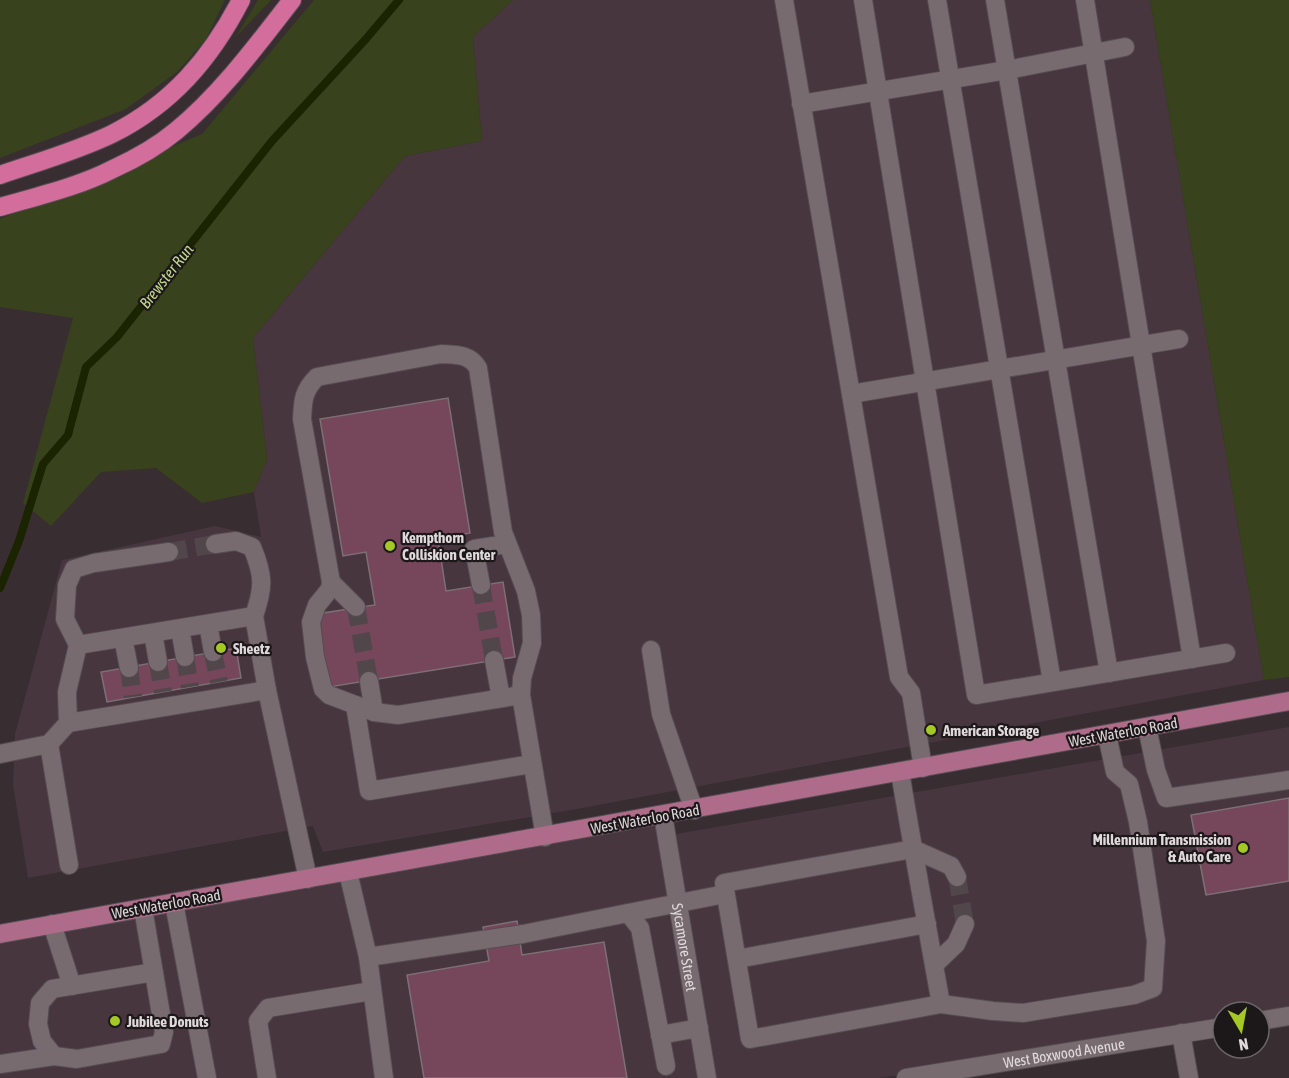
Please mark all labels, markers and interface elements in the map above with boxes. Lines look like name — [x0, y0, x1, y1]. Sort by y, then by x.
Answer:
water label: Brewster Run — [135, 240, 197, 312]
place label: Kempthorn Colliskion Center — [402, 529, 496, 563]
marker: Kempthorn Colliskion Center — [383, 539, 397, 553]
place label: Sheetz — [233, 640, 270, 657]
marker: Sheetz — [214, 641, 228, 655]
street label: West Waterloo Road — [1067, 714, 1179, 750]
place label: American Storage — [942, 722, 1039, 739]
marker: American Storage — [924, 723, 938, 737]
street label: West Waterloo Road — [589, 801, 701, 837]
place label: Millennium Transmission & Auto Care — [1093, 831, 1231, 865]
marker: Millennium Transmission & Auto Care — [1236, 841, 1250, 855]
street label: West Waterloo Road — [110, 886, 222, 922]
street label: Sycamore Street — [669, 902, 701, 992]
north arrow — [1211, 1000, 1271, 1060]
place label: Jubilee Donuts — [126, 1013, 209, 1030]
marker: Jubilee Donuts — [108, 1014, 122, 1028]
street label: West Boxwood Avenue — [1002, 1034, 1126, 1071]
text: N — [1237, 1035, 1250, 1054]

